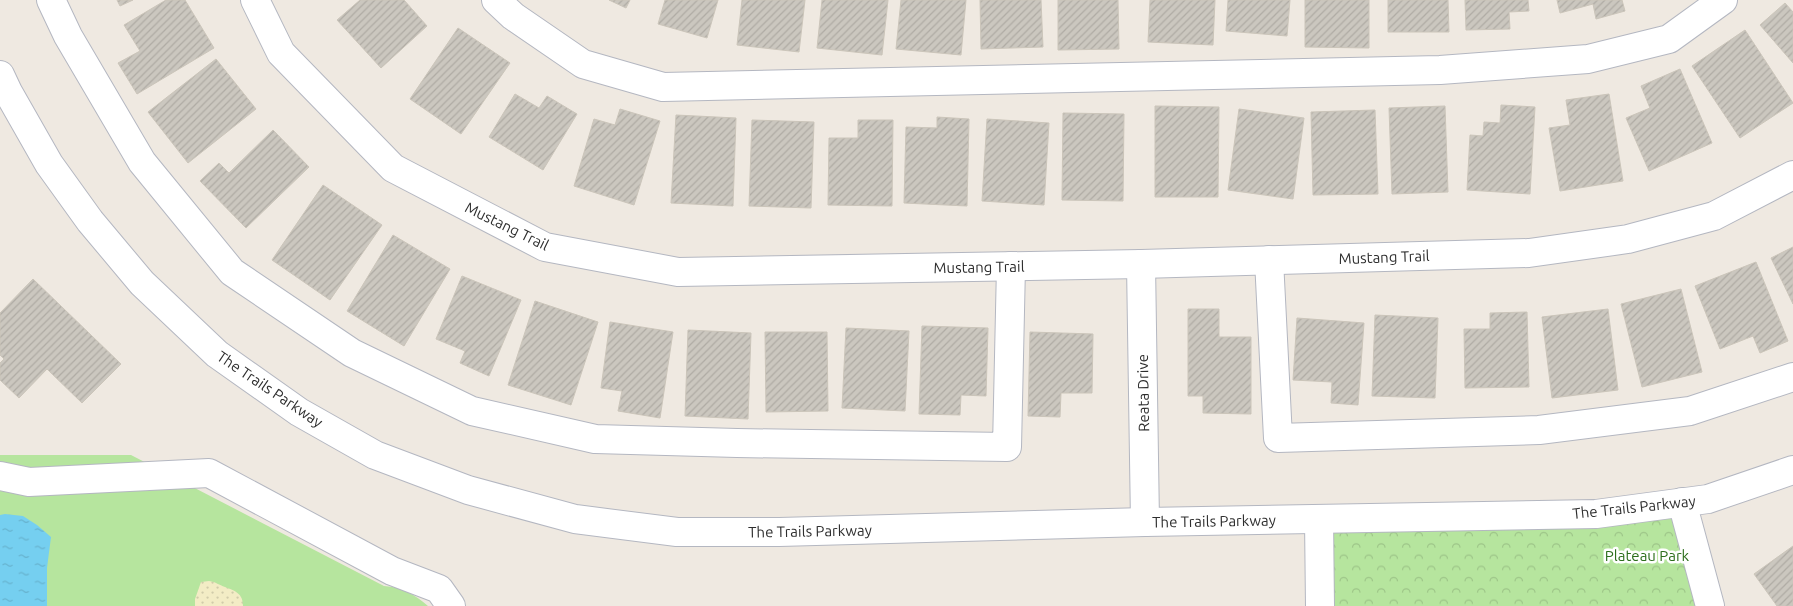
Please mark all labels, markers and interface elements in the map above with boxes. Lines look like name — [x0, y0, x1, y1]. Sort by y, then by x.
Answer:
street label: Mustang Trail — [462, 198, 552, 254]
street label: Mustang Trail — [1338, 247, 1430, 267]
street label: Mustang Trail — [933, 258, 1025, 276]
street label: The Trails Parkway — [214, 347, 326, 431]
street label: Reata Drive — [1134, 354, 1152, 432]
street label: The Trails Parkway — [1572, 492, 1696, 522]
street label: The Trails Parkway — [1152, 511, 1276, 531]
street label: The Trails Parkway — [748, 521, 872, 541]
park label: Plateau Park — [1605, 547, 1690, 564]

